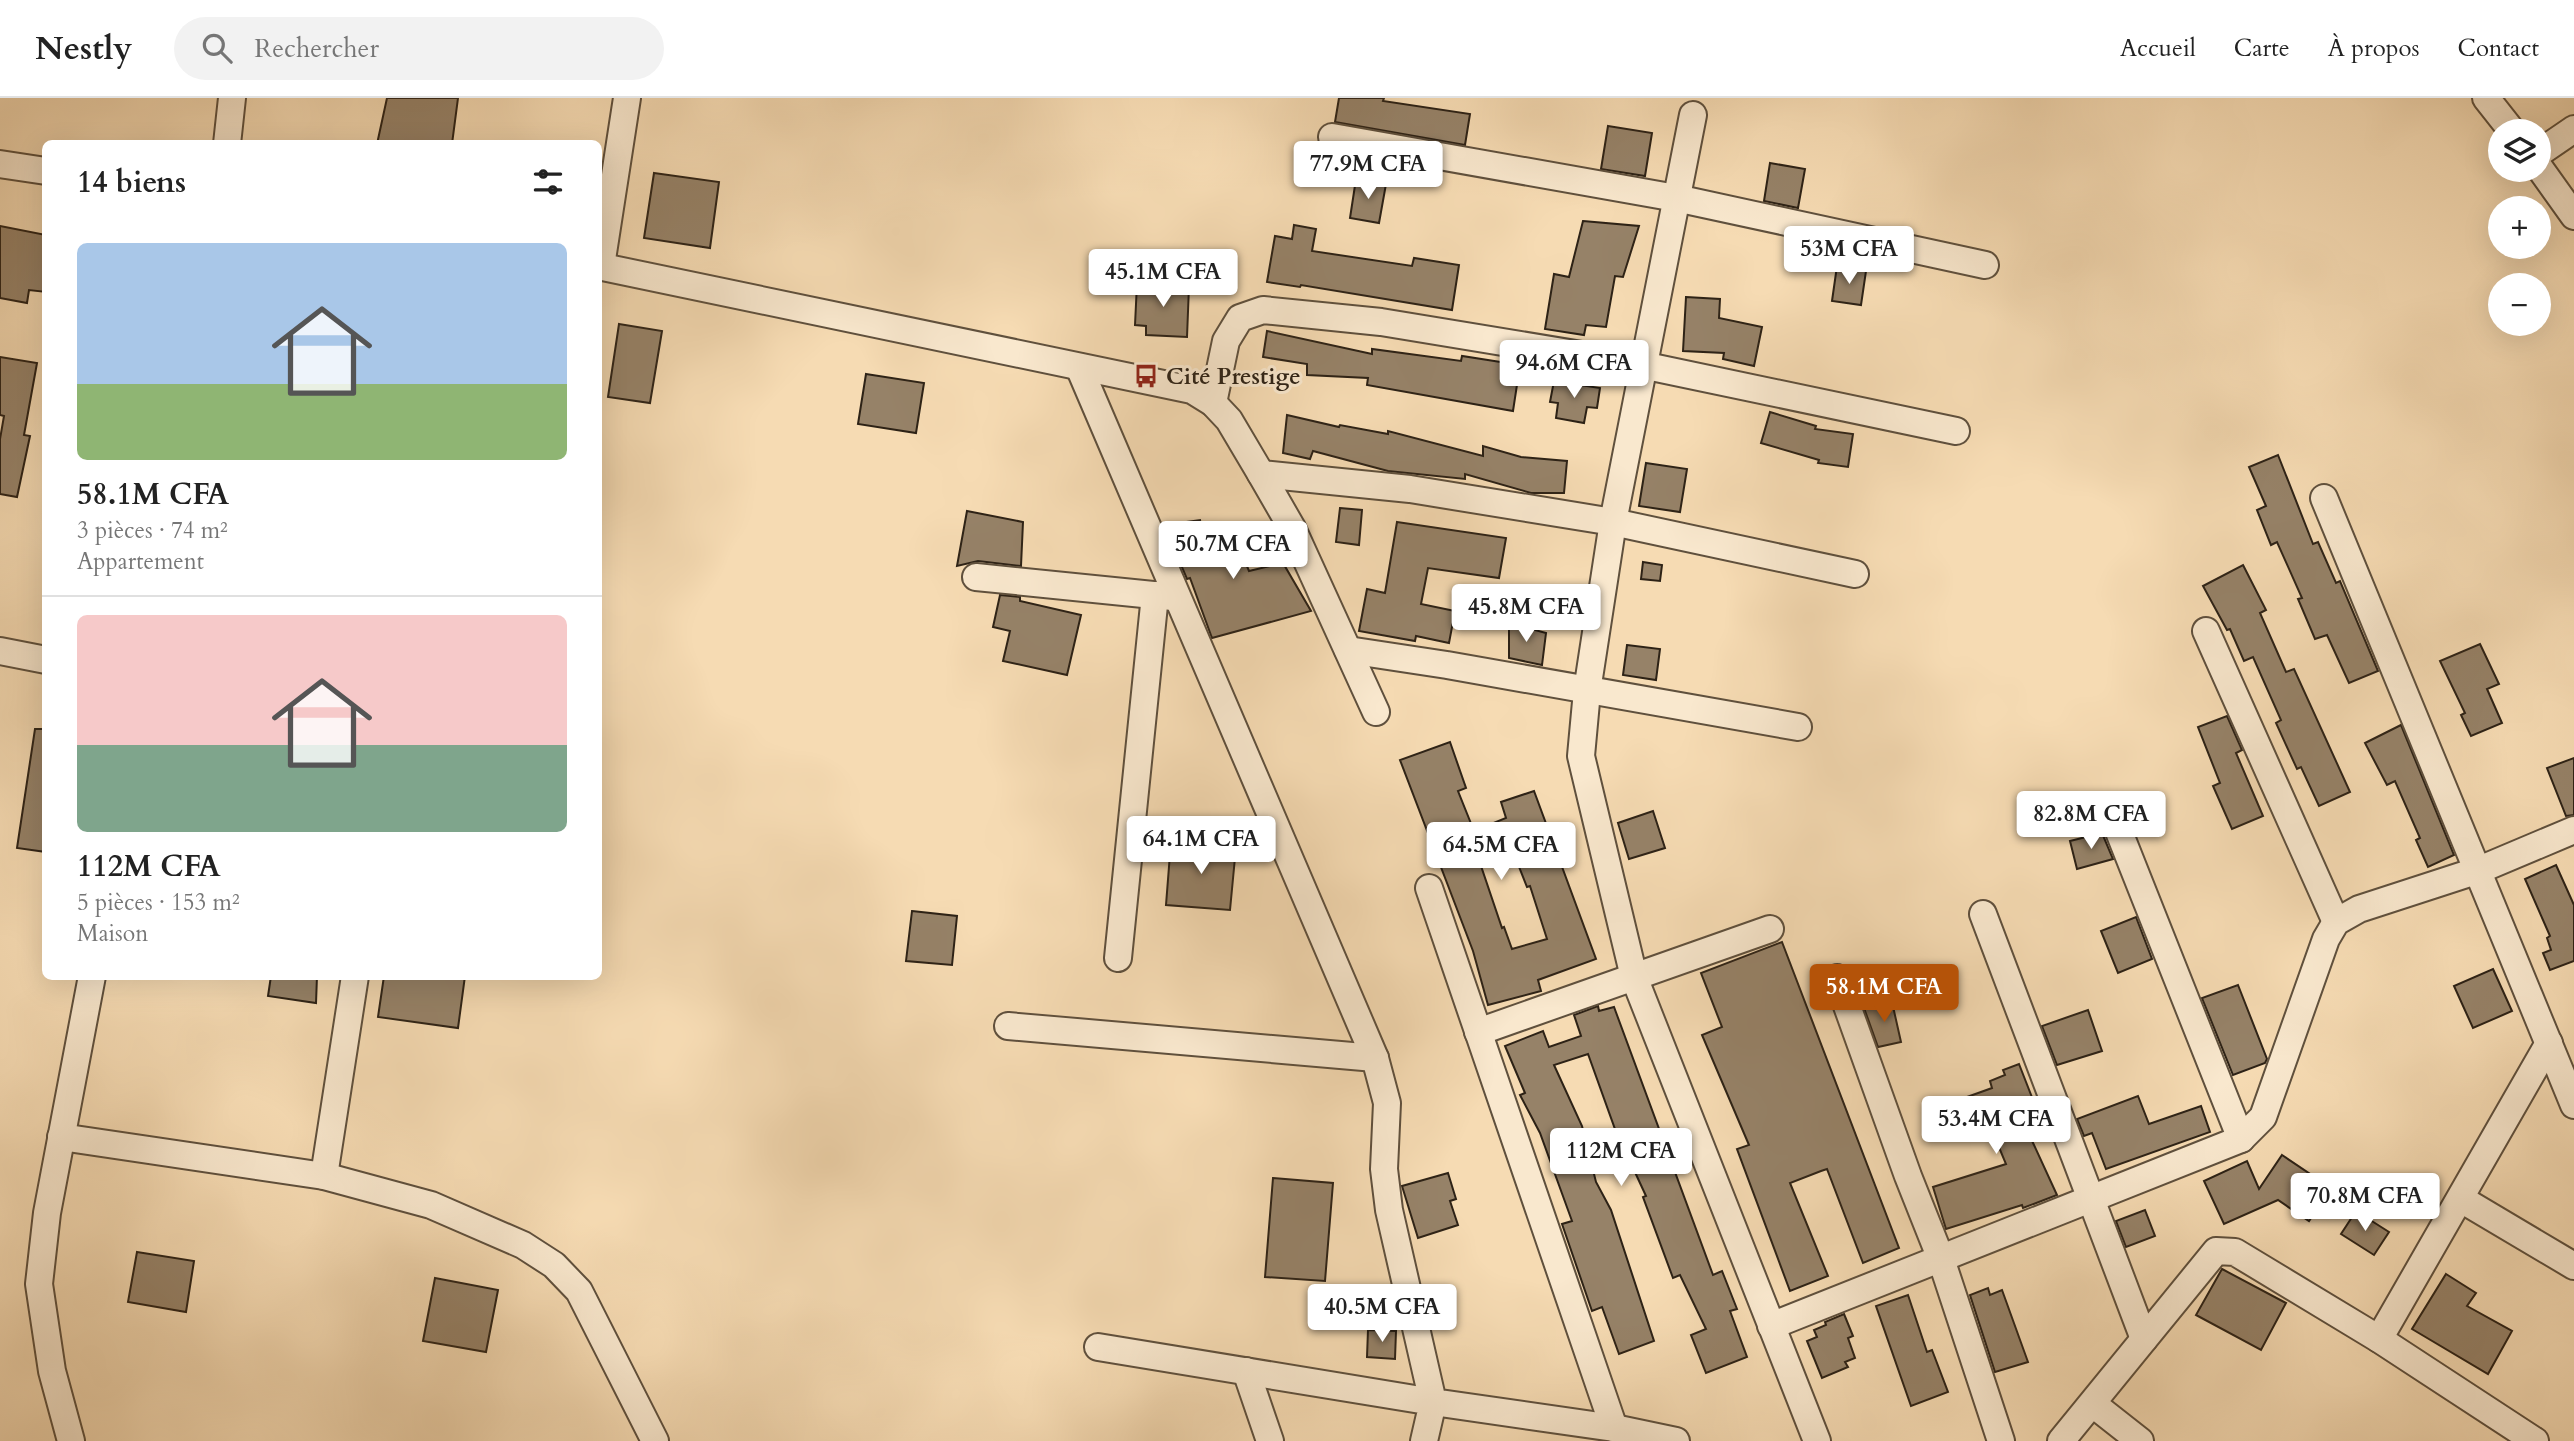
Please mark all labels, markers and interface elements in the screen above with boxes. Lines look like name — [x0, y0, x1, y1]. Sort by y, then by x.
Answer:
search box — [174, 17, 664, 80]
text: Nestly — [35, 26, 132, 71]
icon: search — [198, 29, 236, 67]
text: Rechercher — [254, 31, 379, 66]
text: Accueil — [2120, 32, 2196, 65]
text: Carte — [2234, 32, 2290, 65]
text: À propos — [2328, 32, 2420, 65]
text: Contact — [2458, 32, 2539, 65]
map controls — [2488, 119, 2551, 336]
button: layers — [2488, 119, 2551, 182]
pin: 77.9M CFA — [1288, 141, 1448, 201]
text: 77.9M CFA — [1310, 148, 1426, 179]
text: 14 biens — [77, 162, 186, 203]
icon: filters — [529, 163, 567, 201]
button: + — [2488, 196, 2551, 259]
pin: 53M CFA — [1784, 226, 1914, 286]
text: 53M CFA — [1800, 233, 1898, 264]
pin: 45.1M CFA — [1083, 250, 1243, 309]
text: 45.1M CFA — [1105, 256, 1221, 287]
button: − — [2488, 273, 2551, 336]
icon: home — [259, 288, 385, 414]
pin: 94.6M CFA — [1494, 341, 1654, 400]
text: 94.6M CFA — [1516, 347, 1632, 378]
place label: Cité Prestige — [1166, 361, 1301, 392]
bus stop icon: Cité Prestige — [1132, 362, 1160, 390]
text: 58.1M CFA — [77, 474, 229, 515]
text: 3 pièces · 74 m² — [77, 515, 228, 546]
pin: 50.7M CFA — [1153, 522, 1313, 581]
text: 50.7M CFA — [1175, 528, 1291, 559]
text: Appartement — [77, 546, 204, 577]
pin: 45.8M CFA — [1446, 584, 1606, 644]
text: 45.8M CFA — [1468, 591, 1584, 622]
icon: home — [259, 660, 385, 786]
pin: 82.8M CFA — [2011, 792, 2171, 851]
text: 82.8M CFA — [2033, 798, 2149, 829]
pin: 64.1M CFA — [1121, 816, 1281, 876]
pin: 64.5M CFA — [1421, 822, 1581, 882]
text: 64.1M CFA — [1143, 823, 1259, 854]
text: 64.5M CFA — [1443, 829, 1559, 860]
text: 112M CFA — [77, 846, 221, 887]
text: 5 pièces · 153 m² — [77, 887, 240, 918]
text: Maison — [77, 918, 148, 949]
pin: 58.1M CFA — [1804, 964, 1964, 1024]
text: 58.1M CFA — [1826, 971, 1942, 1002]
pin: 53.4M CFA — [1916, 1096, 2076, 1156]
text: 53.4M CFA — [1938, 1103, 2054, 1134]
pin: 112M CFA — [1549, 1128, 1693, 1188]
text: 112M CFA — [1566, 1135, 1676, 1166]
pin: 70.8M CFA — [2285, 1174, 2445, 1233]
text: 70.8M CFA — [2307, 1180, 2423, 1211]
pin: 40.5M CFA — [1302, 1284, 1462, 1344]
text: 40.5M CFA — [1324, 1291, 1440, 1322]

